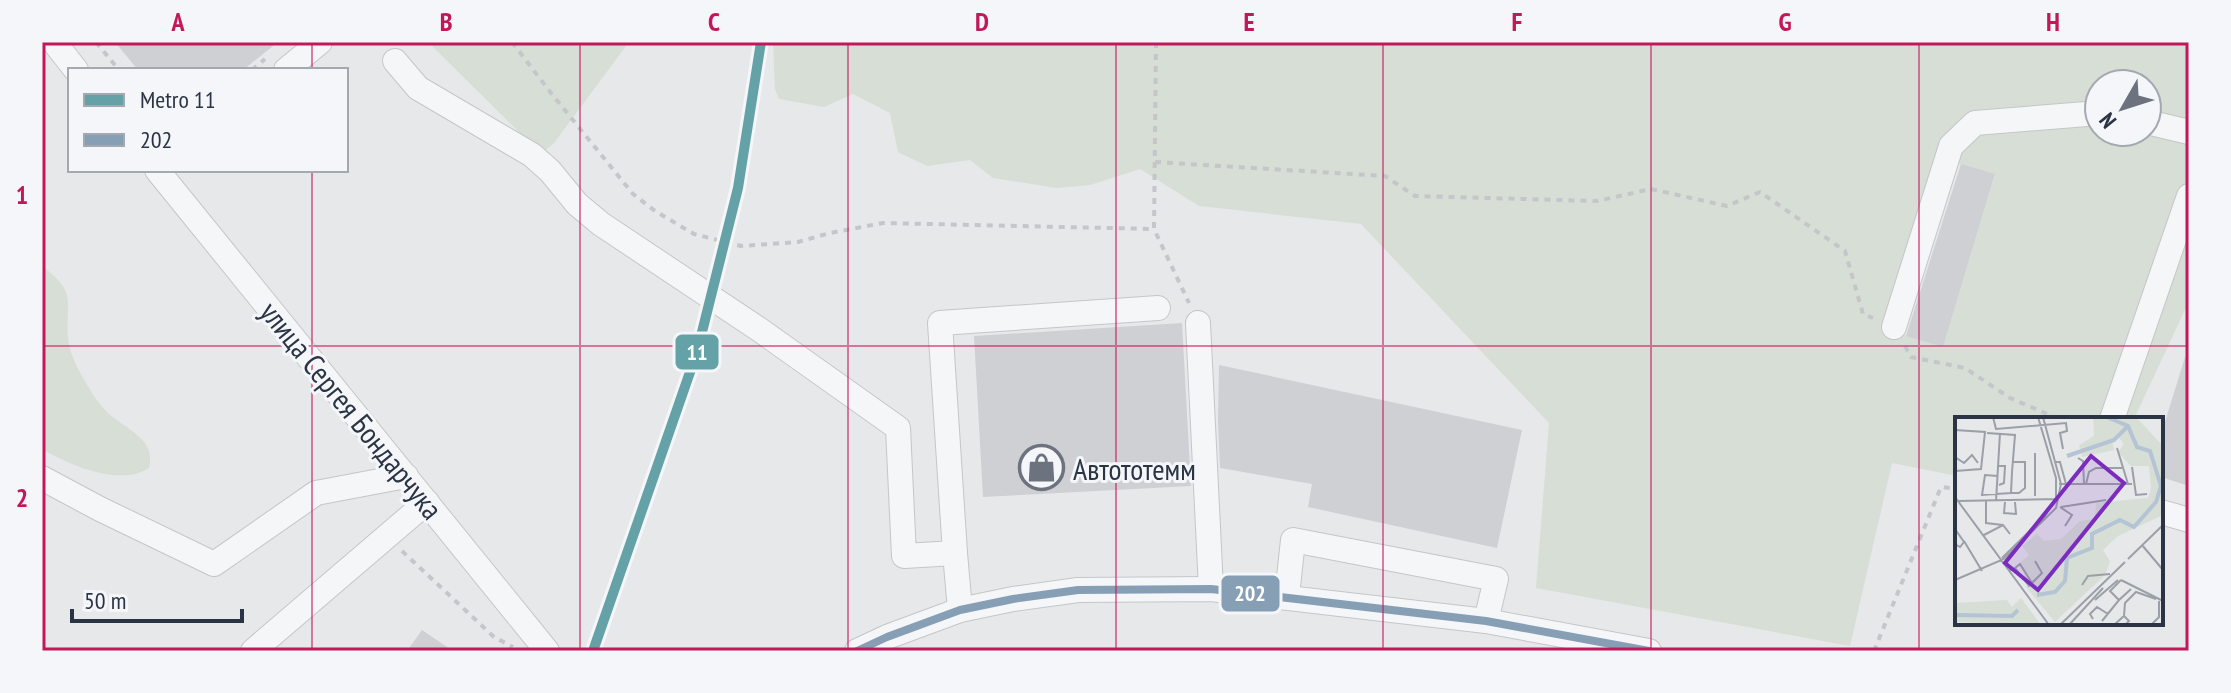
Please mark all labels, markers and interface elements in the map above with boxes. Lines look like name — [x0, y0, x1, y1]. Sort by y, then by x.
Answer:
text: A — [170, 5, 185, 38]
text: B — [440, 5, 453, 38]
text: C — [708, 5, 720, 38]
text: D — [975, 5, 989, 38]
text: E — [1243, 5, 1255, 38]
text: F — [1512, 5, 1523, 38]
text: G — [1778, 5, 1792, 38]
text: H — [2046, 5, 2060, 38]
legend — [68, 68, 348, 172]
north arrow — [2083, 68, 2163, 148]
text: Metro 11 — [140, 84, 215, 115]
text: N — [2093, 107, 2122, 134]
text: 202 — [140, 124, 172, 155]
text: 1 — [16, 178, 28, 211]
street label: улица Сергея Бондарчука — [252, 293, 452, 527]
line badge: 11 — [674, 333, 720, 371]
text: 11 — [686, 338, 708, 366]
inset map — [1955, 417, 2163, 625]
shop icon: Автототемм — [1018, 444, 1066, 492]
place label: Автототемм — [1073, 449, 1196, 488]
text: 2 — [16, 481, 28, 514]
scale bar — [72, 573, 242, 623]
line badge: 202 — [1220, 574, 1281, 613]
text: 202 — [1234, 579, 1266, 607]
text: 50 m — [84, 585, 126, 616]

